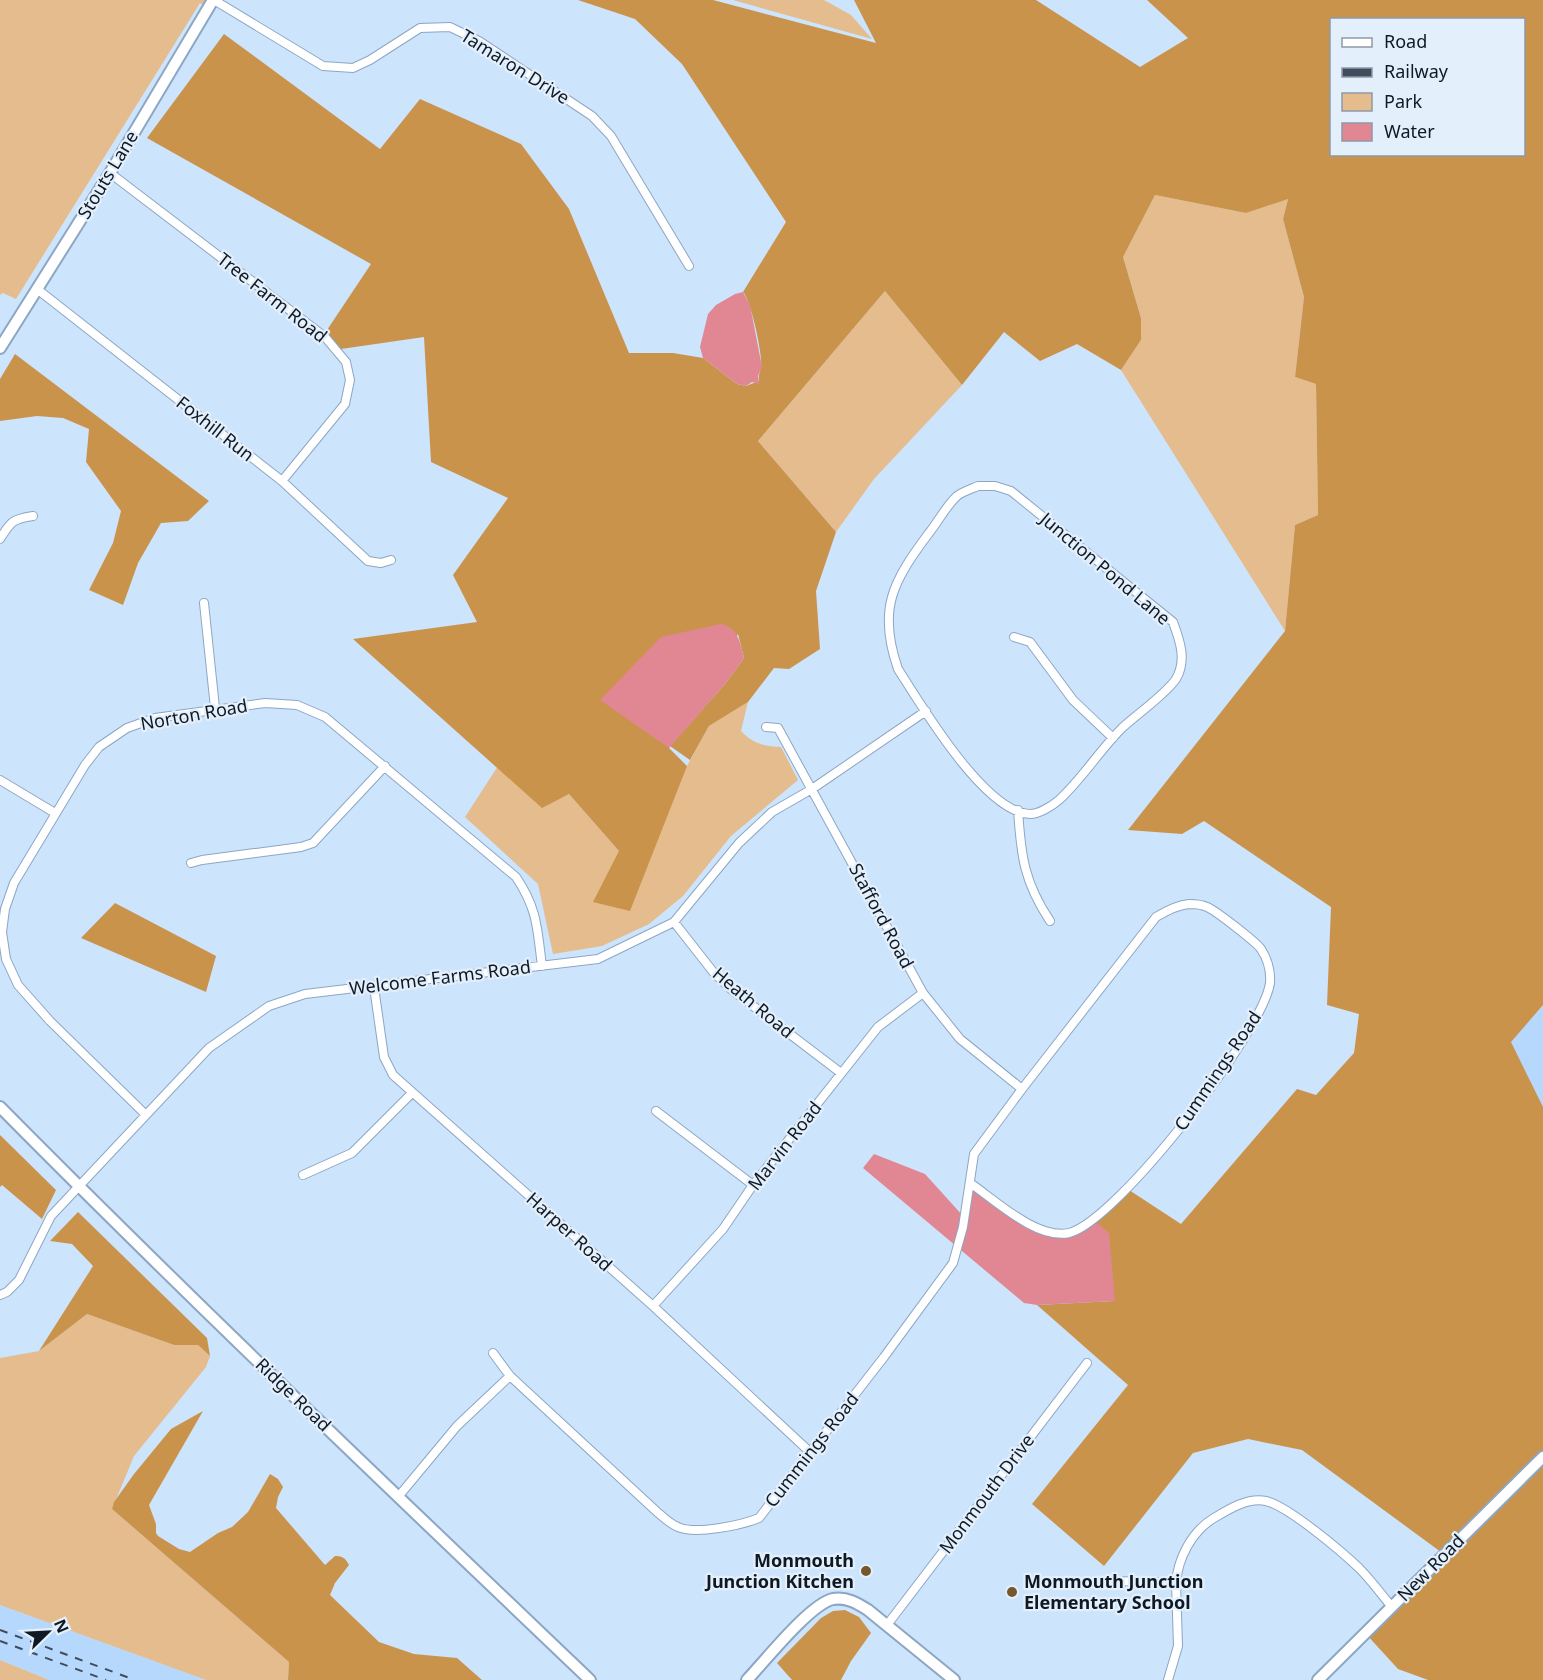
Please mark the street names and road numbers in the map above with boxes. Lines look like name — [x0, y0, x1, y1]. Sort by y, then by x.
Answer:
street label: Tamaron Drive — [457, 23, 574, 109]
street label: Stouts Lane — [71, 126, 143, 223]
street label: Tree Farm Road — [213, 247, 332, 348]
street label: Foxhill Run — [172, 390, 259, 466]
street label: Junction Pond Lane — [1034, 505, 1176, 630]
street label: Norton Road — [138, 693, 249, 735]
street label: Stafford Road — [844, 859, 920, 972]
street label: Welcome Farms Road — [348, 954, 532, 1000]
street label: Heath Road — [708, 961, 799, 1043]
street label: Cummings Road — [1168, 1006, 1266, 1135]
street label: Marvin Road — [742, 1096, 827, 1195]
street label: Harper Road — [522, 1186, 618, 1276]
street label: Ridge Road — [251, 1352, 337, 1436]
street label: Cummings Road — [759, 1387, 864, 1512]
street label: Monmouth Drive — [933, 1429, 1039, 1558]
street label: New Road — [1392, 1529, 1469, 1606]

